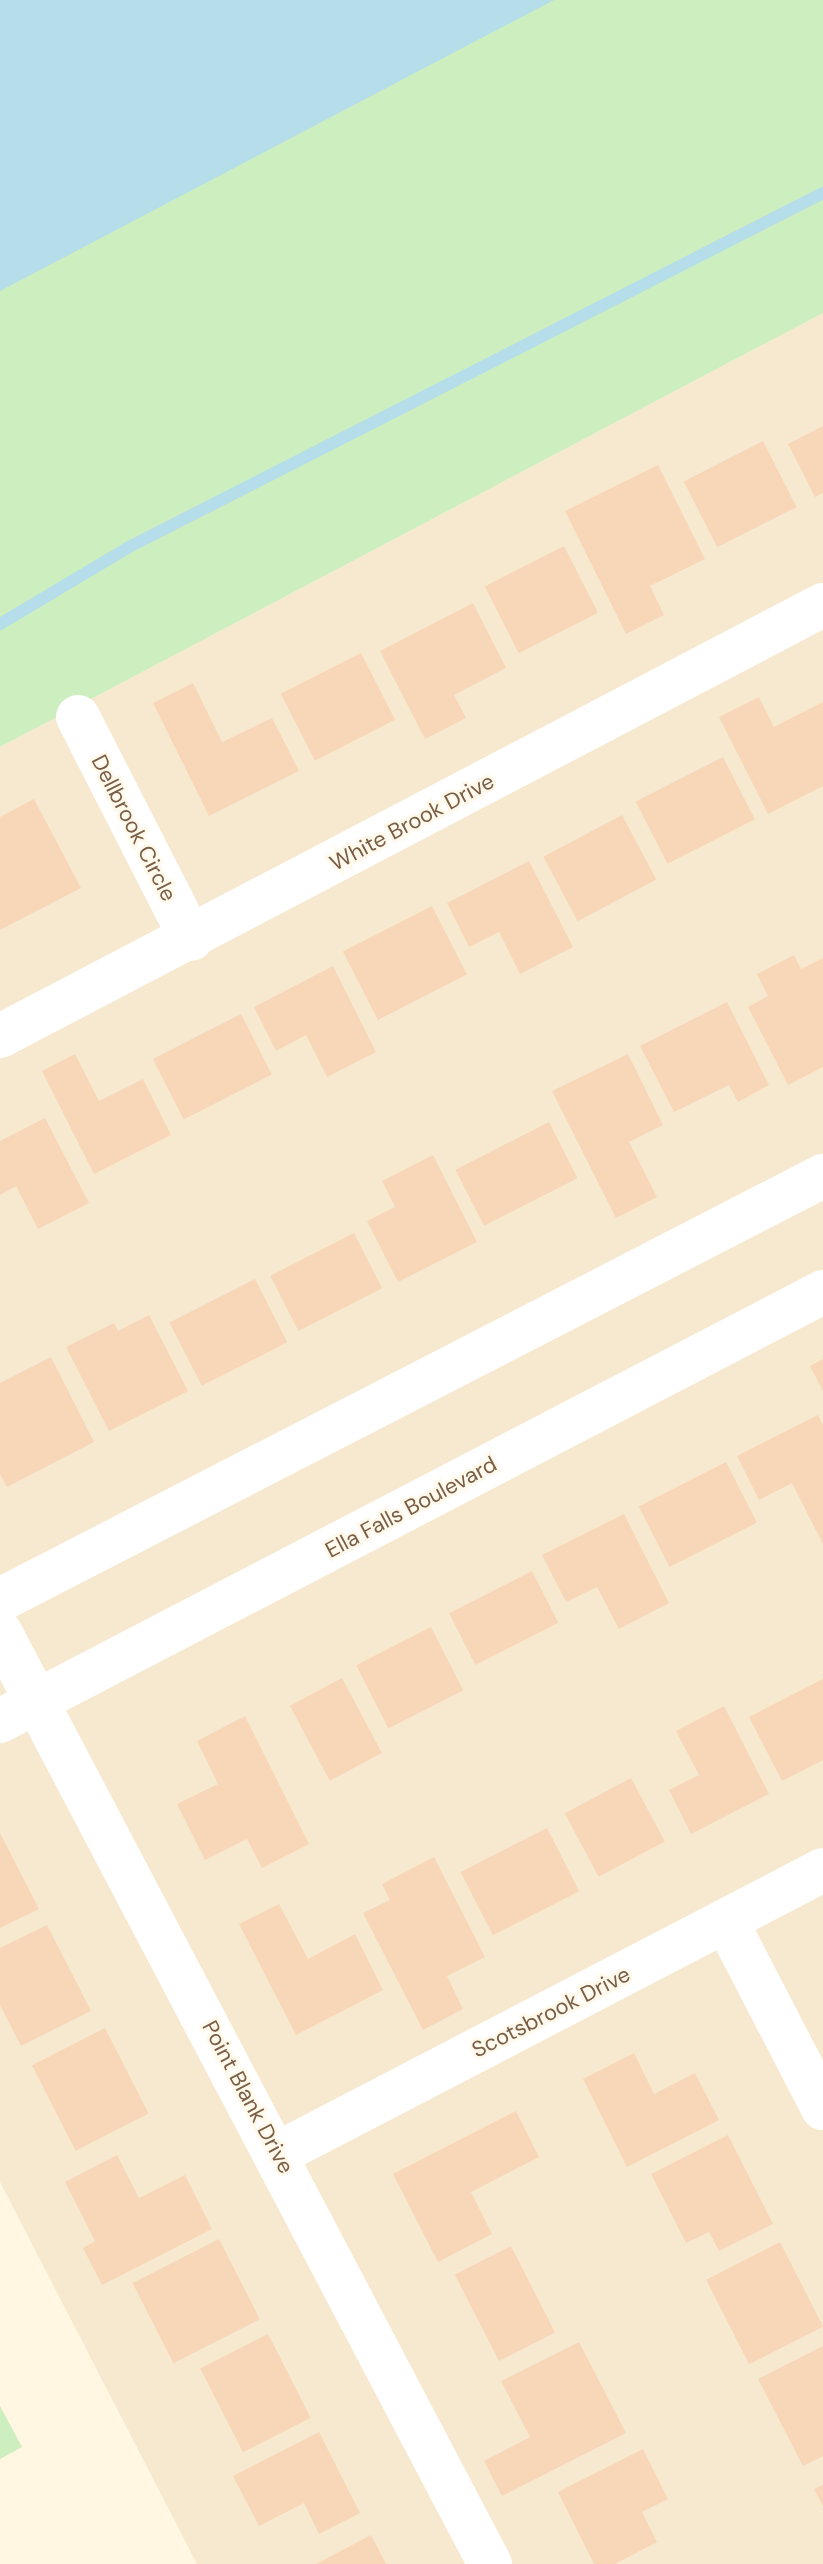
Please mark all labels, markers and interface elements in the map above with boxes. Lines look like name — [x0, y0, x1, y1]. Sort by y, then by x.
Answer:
street label: Dellbrook Circle — [86, 750, 182, 906]
street label: White Brook Drive — [325, 768, 499, 876]
street label: Ella Falls Boulevard — [321, 1451, 501, 1563]
street label: Scotsbrook Drive — [467, 1961, 635, 2063]
street label: Point Blank Drive — [197, 2016, 299, 2178]

